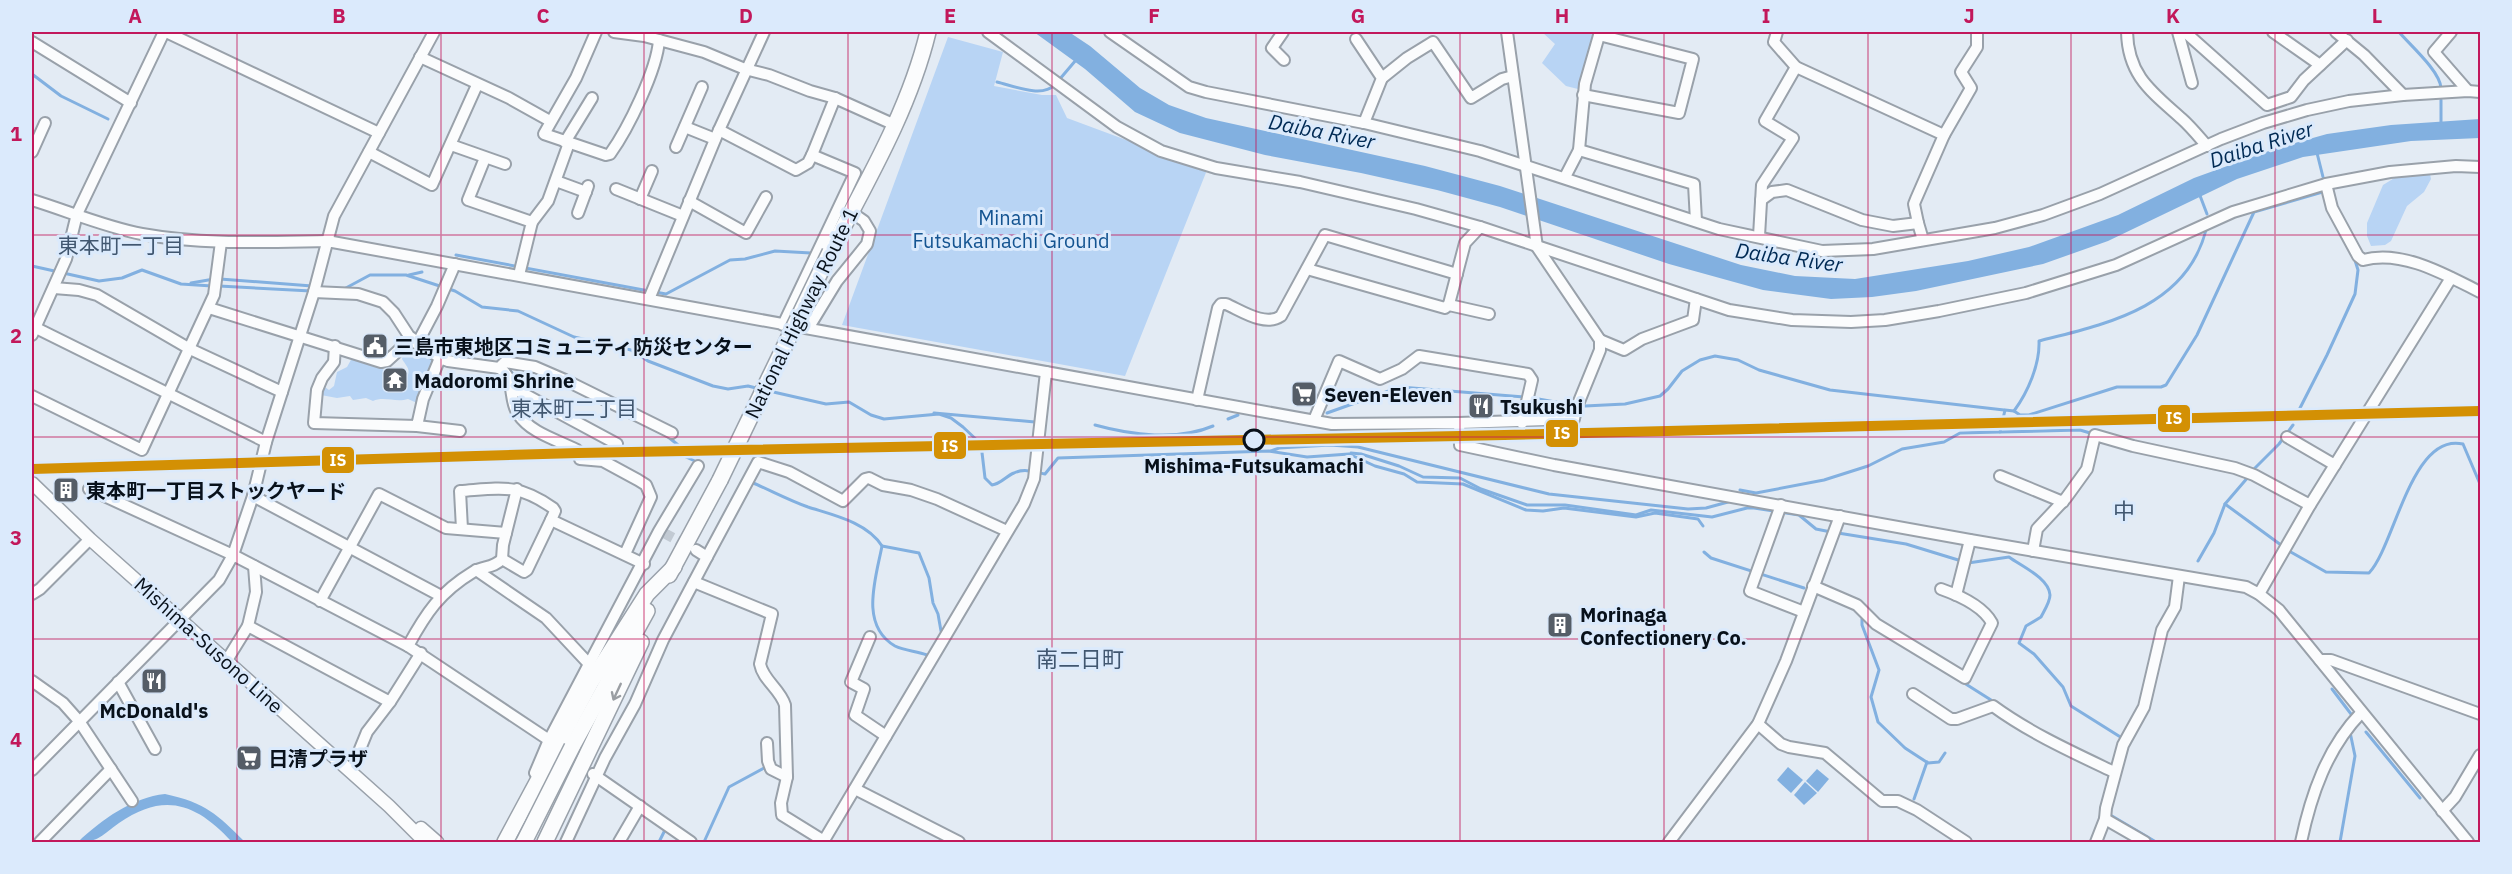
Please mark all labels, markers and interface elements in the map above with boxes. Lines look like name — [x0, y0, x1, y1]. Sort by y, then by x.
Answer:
text: A — [128, 2, 142, 29]
text: B — [332, 2, 346, 29]
text: C — [536, 2, 550, 29]
text: D — [739, 2, 753, 29]
text: E — [944, 2, 956, 29]
text: F — [1148, 2, 1160, 29]
text: G — [1351, 2, 1365, 29]
text: H — [1555, 2, 1569, 29]
text: I — [1762, 2, 1770, 29]
text: J — [1963, 2, 1975, 29]
text: K — [2166, 2, 2180, 29]
text: L — [2372, 2, 2382, 29]
water label: Daiba River — [1266, 107, 1379, 155]
water label: Daiba River — [2205, 114, 2318, 174]
text: 1 — [10, 120, 22, 147]
street label: National Highway Route 1 — [738, 203, 864, 423]
park label: Minami Futsukamachi Ground — [912, 204, 1110, 254]
district label: 東本町一丁目 — [58, 231, 184, 259]
water label: Daiba River — [1734, 236, 1846, 279]
text: 2 — [10, 322, 22, 349]
public building icon: 三島市東地区コミュニティ防災センター — [360, 331, 390, 361]
place label: 三島市東地区コミュニティ防災センター — [394, 333, 753, 360]
temple icon: Madoromi Shrine — [380, 365, 410, 395]
place label: Madoromi Shrine — [414, 367, 574, 394]
supermarket icon: Seven-Eleven — [1289, 379, 1319, 409]
place label: Seven-Eleven — [1324, 381, 1452, 408]
restaurant icon: Tsukushi — [1466, 391, 1496, 421]
place label: Tsukushi — [1500, 393, 1583, 420]
district label: 東本町二丁目 — [511, 394, 637, 422]
line badge: IS — [2157, 404, 2191, 433]
text: IS — [2166, 408, 2182, 428]
line badge: IS — [1545, 419, 1579, 448]
text: IS — [1554, 423, 1570, 443]
marker: Mishima-Futsukamachi — [1243, 429, 1265, 451]
line badge: IS — [933, 431, 967, 460]
text: IS — [942, 436, 958, 456]
line badge: IS — [321, 446, 355, 474]
text: IS — [330, 450, 346, 470]
place label: Mishima-Futsukamachi — [1144, 452, 1364, 479]
building icon: 東本町一丁目ストックヤード — [51, 475, 81, 505]
place label: 東本町一丁目ストックヤード — [86, 477, 346, 504]
district label: 中 — [2113, 496, 2135, 525]
text: 3 — [10, 524, 22, 551]
street label: Mishima-Susono Line — [129, 571, 289, 719]
place label: Morinaga Confectionery Co. — [1580, 601, 1747, 651]
building icon: Morinaga Confectionery Co. — [1545, 610, 1575, 640]
district label: 南二日町 — [1036, 644, 1124, 673]
restaurant icon: McDonald's — [139, 666, 169, 696]
one-way arrow — [611, 683, 623, 701]
place label: McDonald's — [100, 697, 208, 724]
text: 4 — [10, 726, 22, 753]
supermarket icon: 日清プラザ — [234, 743, 264, 773]
place label: 日清プラザ — [268, 745, 368, 772]

